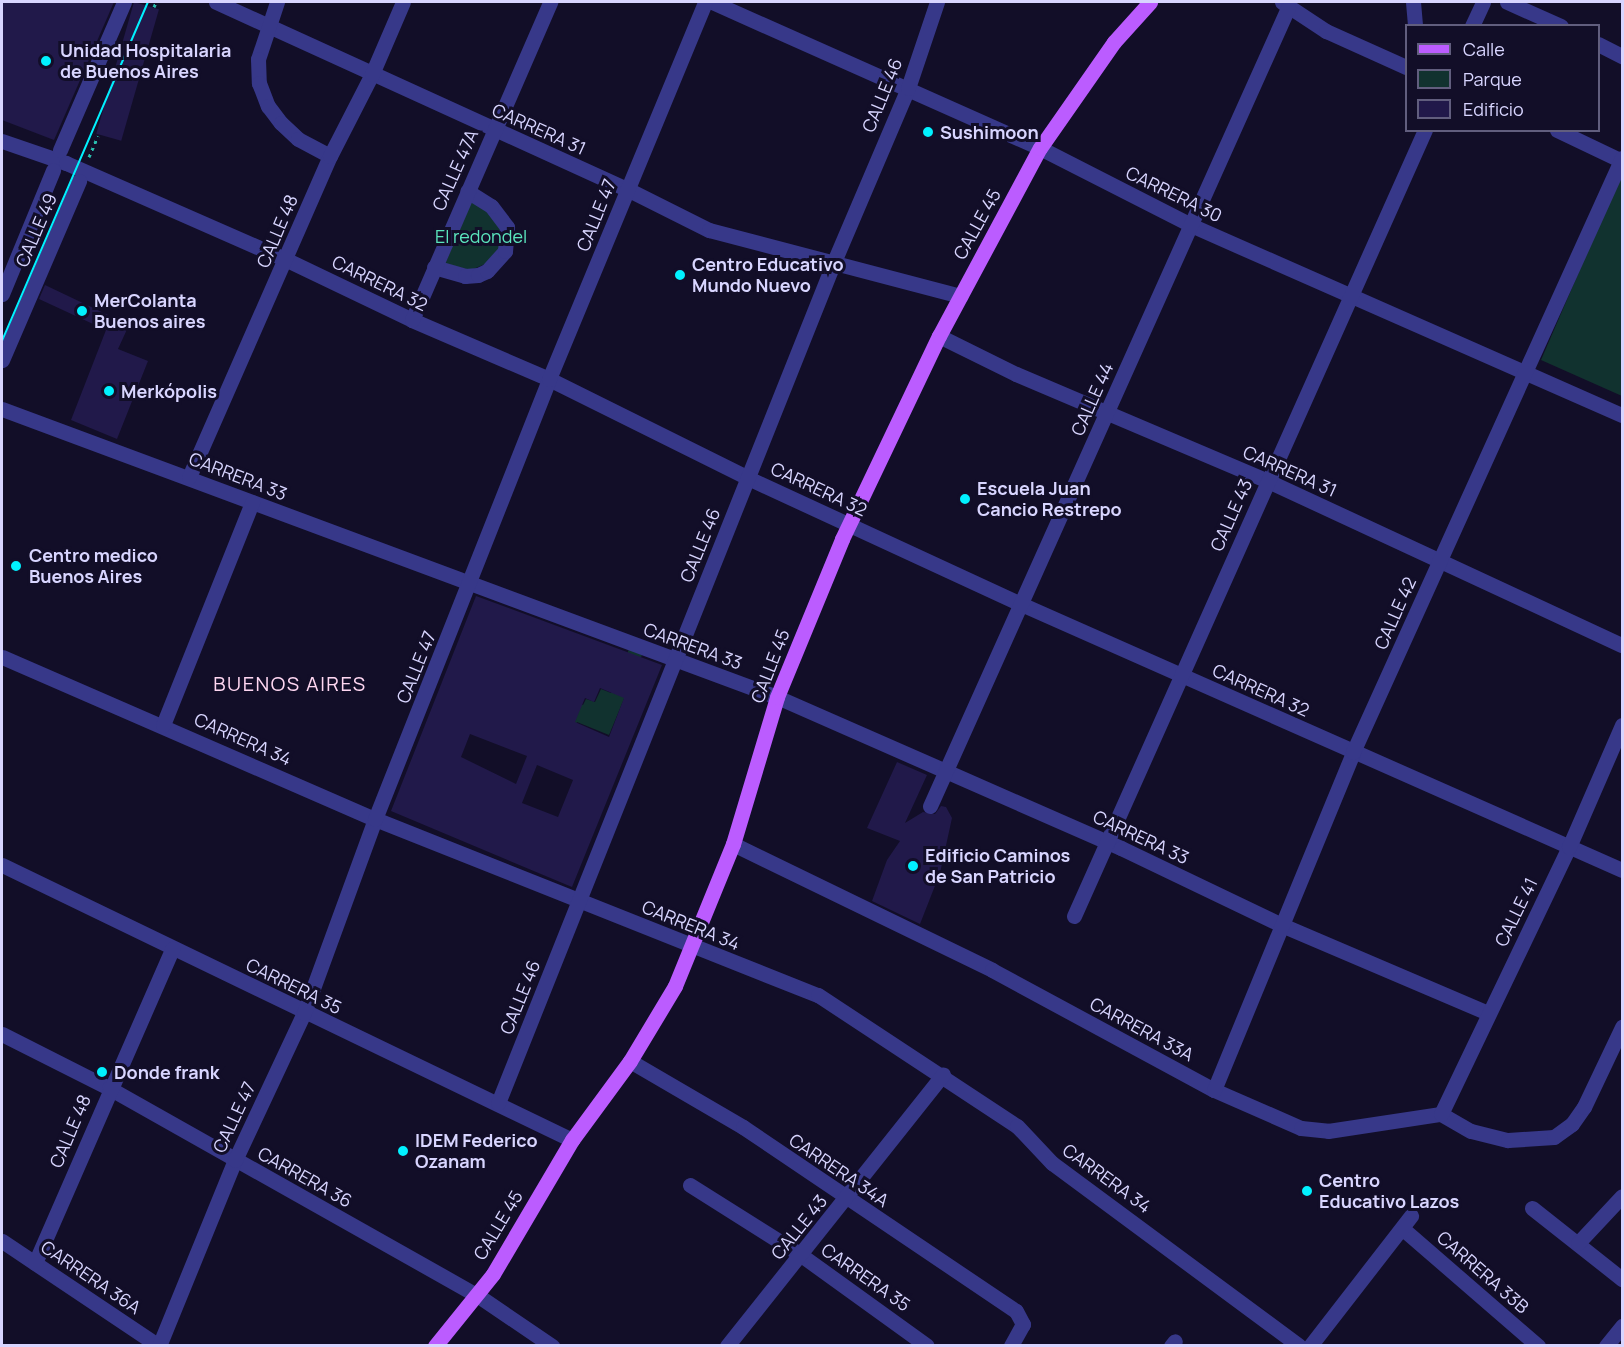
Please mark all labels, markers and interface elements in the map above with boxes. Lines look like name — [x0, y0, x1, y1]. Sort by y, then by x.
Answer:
legend — [1405, 24, 1600, 132]
text: Calle — [1463, 37, 1505, 61]
place label: Unidad Hospitalaria de Buenos Aires — [60, 40, 231, 82]
marker: Unidad Hospitalaria de Buenos Aires — [37, 52, 55, 70]
street label: CALLE 46 — [857, 55, 907, 135]
text: Parque — [1463, 67, 1522, 91]
text: Edificio — [1463, 97, 1524, 121]
street label: CARRERA 31 — [489, 99, 589, 159]
place label: Sushimoon — [940, 121, 1039, 143]
marker: Sushimoon — [921, 125, 935, 139]
street label: CALLE 47A — [428, 126, 482, 214]
street label: CARRERA 30 — [1122, 161, 1226, 227]
street label: CALLE 47 — [572, 176, 620, 254]
street label: CALLE 45 — [949, 185, 1005, 263]
street label: CALLE 49 — [11, 190, 61, 270]
street label: CALLE 48 — [252, 191, 302, 271]
park label: El redondel — [435, 225, 527, 247]
street label: CARRERA 32 — [329, 251, 431, 315]
place label: Centro Educativo Mundo Nuevo — [692, 254, 844, 296]
marker: Centro Educativo Mundo Nuevo — [673, 268, 687, 282]
place label: MerColanta Buenos aires — [94, 290, 206, 332]
marker: MerColanta Buenos aires — [75, 304, 89, 318]
street label: CALLE 44 — [1066, 359, 1118, 439]
place label: Merkópolis — [121, 380, 217, 402]
marker: Merkópolis — [102, 384, 116, 398]
street label: CARRERA 31 — [1240, 441, 1340, 501]
street label: CARRERA 33 — [186, 447, 290, 505]
street label: CARRERA 32 — [768, 457, 870, 521]
street label: CALLE 43 — [1206, 476, 1256, 554]
place label: Escuela Juan Cancio Restrepo — [977, 478, 1122, 520]
marker: Escuela Juan Cancio Restrepo — [958, 492, 972, 506]
street label: CALLE 46 — [675, 505, 725, 585]
place label: Centro medico Buenos Aires — [29, 545, 158, 588]
marker: Centro medico Buenos Aires — [7, 557, 25, 575]
street label: CALLE 42 — [1369, 573, 1421, 653]
street label: CARRERA 33 — [641, 618, 745, 674]
street label: CALLE 45 — [746, 626, 794, 706]
street label: CALLE 47 — [392, 628, 440, 706]
street label: CARRERA 32 — [1209, 659, 1313, 721]
district label: BUENOS AIRES — [213, 671, 367, 695]
street label: CARRERA 34 — [191, 708, 295, 770]
street label: CARRERA 33 — [1090, 805, 1192, 869]
place label: Edificio Caminos de San Patricio — [925, 845, 1070, 888]
marker: Edificio Caminos de San Patricio — [906, 859, 920, 873]
street label: CALLE 41 — [1490, 874, 1542, 950]
street label: CARRERA 34 — [639, 896, 743, 954]
street label: CARRERA 35 — [243, 954, 345, 1018]
street label: CALLE 46 — [495, 957, 545, 1037]
street label: CARRERA 33A — [1086, 993, 1198, 1065]
place label: Donde frank — [114, 1061, 219, 1083]
marker: Donde frank — [95, 1065, 109, 1079]
street label: CALLE 47 — [208, 1078, 260, 1156]
street label: CALLE 48 — [45, 1091, 95, 1171]
street label: CARRERA 34A — [785, 1129, 893, 1211]
place label: IDEM Federico Ozanam — [415, 1130, 538, 1172]
street label: CARRERA 34 — [1059, 1139, 1155, 1217]
street label: CARRERA 36 — [254, 1142, 356, 1212]
marker: IDEM Federico Ozanam — [396, 1144, 410, 1158]
place label: Centro Educativo Lazos — [1319, 1170, 1459, 1212]
marker: Centro Educativo Lazos — [1300, 1184, 1314, 1198]
street label: CALLE 45 — [469, 1186, 527, 1264]
street label: CALLE 43 — [766, 1190, 832, 1264]
street label: CARRERA 33B — [1433, 1226, 1533, 1318]
street label: CARRERA 36A — [37, 1236, 145, 1318]
street label: CARRERA 35 — [817, 1238, 915, 1316]

